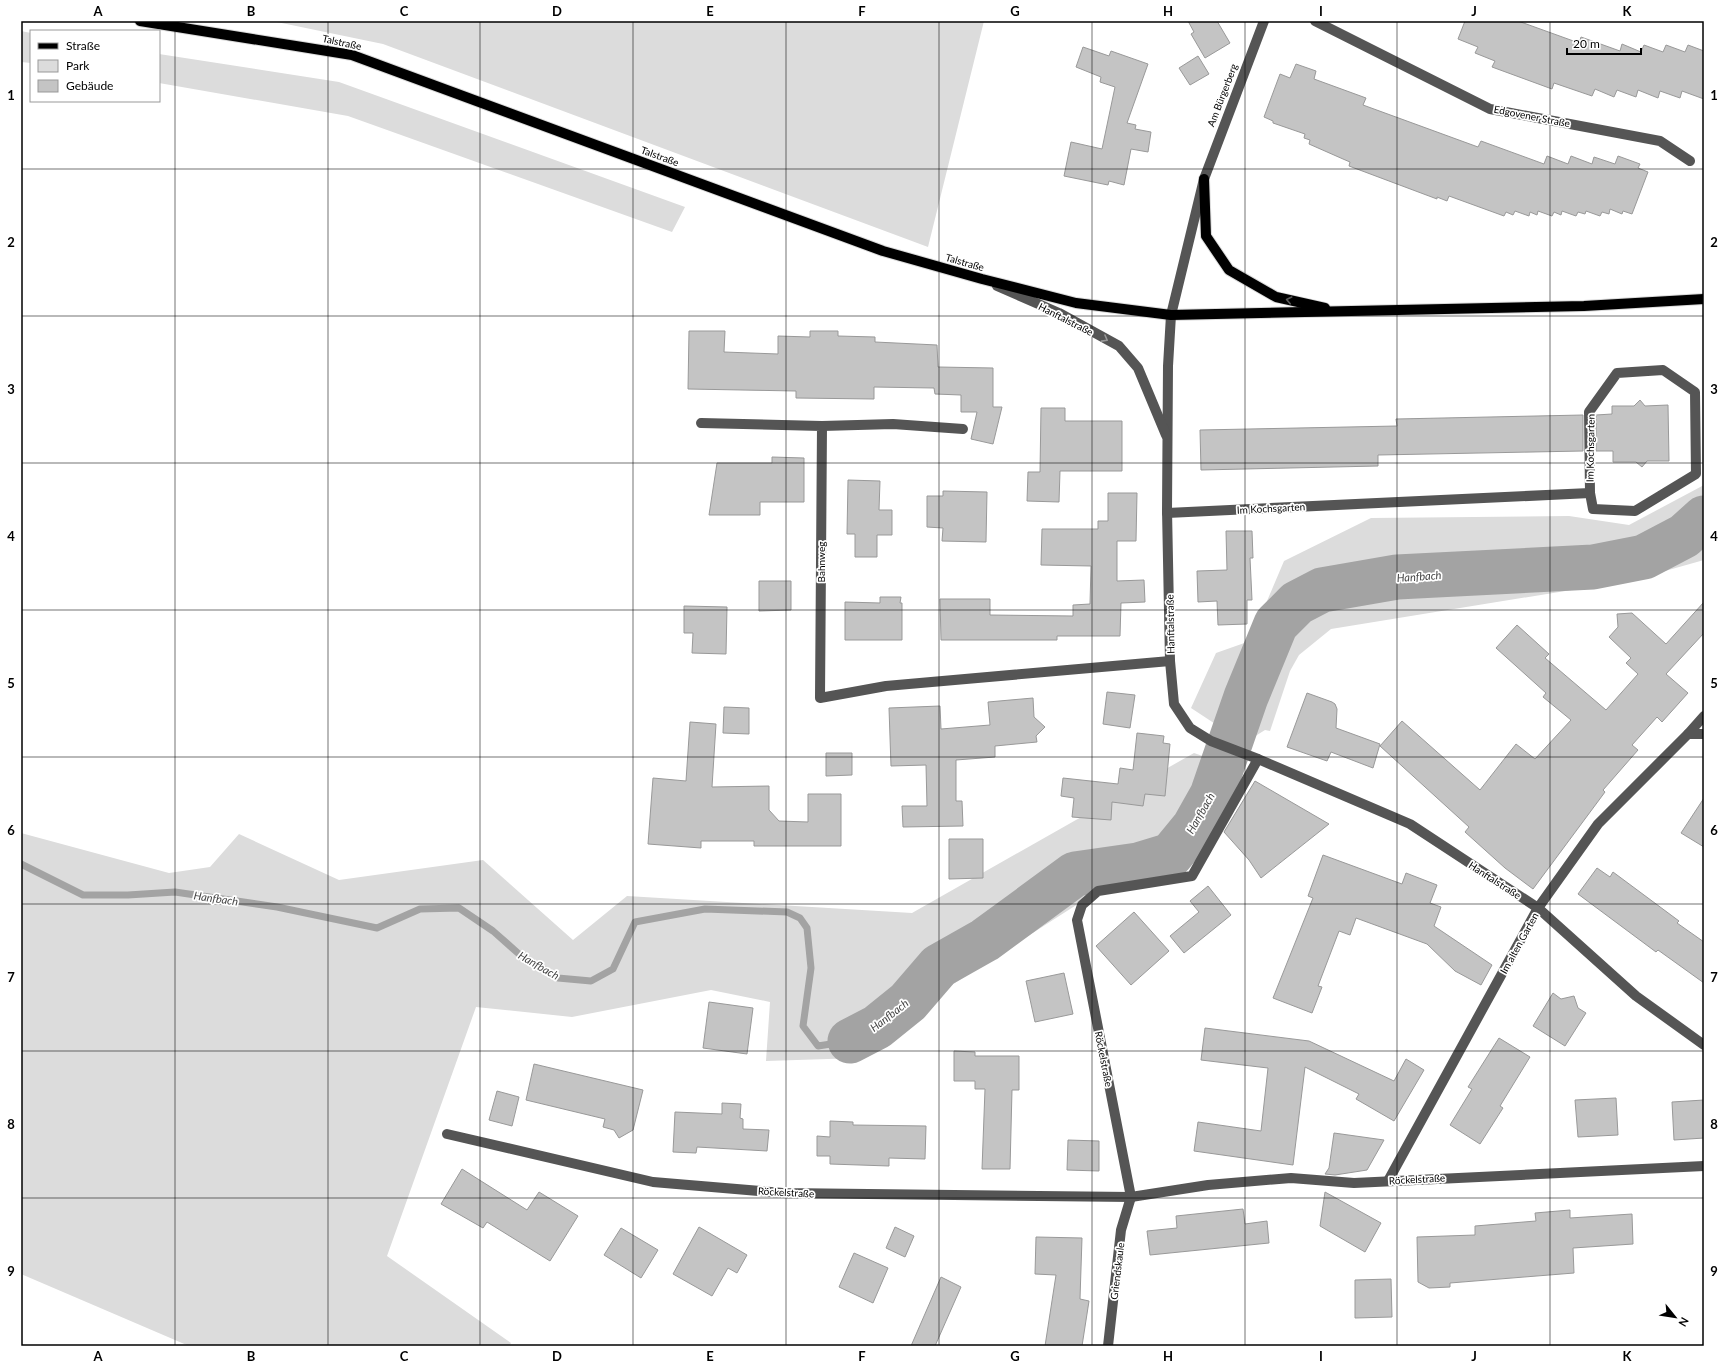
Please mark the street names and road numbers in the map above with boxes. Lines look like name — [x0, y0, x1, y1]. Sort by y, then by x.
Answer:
street label: Talstraße — [321, 32, 363, 52]
street label: Am Bürgerberg — [1204, 62, 1240, 128]
street label: Edgovener Straße — [1493, 103, 1571, 129]
street label: Talstraße — [639, 144, 681, 168]
street label: Talstraße — [944, 251, 986, 273]
street label: Hanftalstraße — [1037, 300, 1095, 338]
street label: Im Kochsgarten — [1583, 414, 1597, 482]
street label: Im Kochsgarten — [1237, 500, 1305, 516]
street label: Bahnweg — [815, 542, 827, 582]
street label: Hanftalstraße — [1163, 594, 1177, 654]
street label: Hanftalstraße — [1467, 859, 1523, 901]
street label: Im alten Garten — [1497, 910, 1541, 976]
street label: Röckelstraße — [1093, 1030, 1115, 1088]
street label: Röckelstraße — [1389, 1172, 1445, 1186]
street label: Röckelstraße — [758, 1185, 814, 1199]
street label: Griendskaule — [1108, 1242, 1126, 1300]

